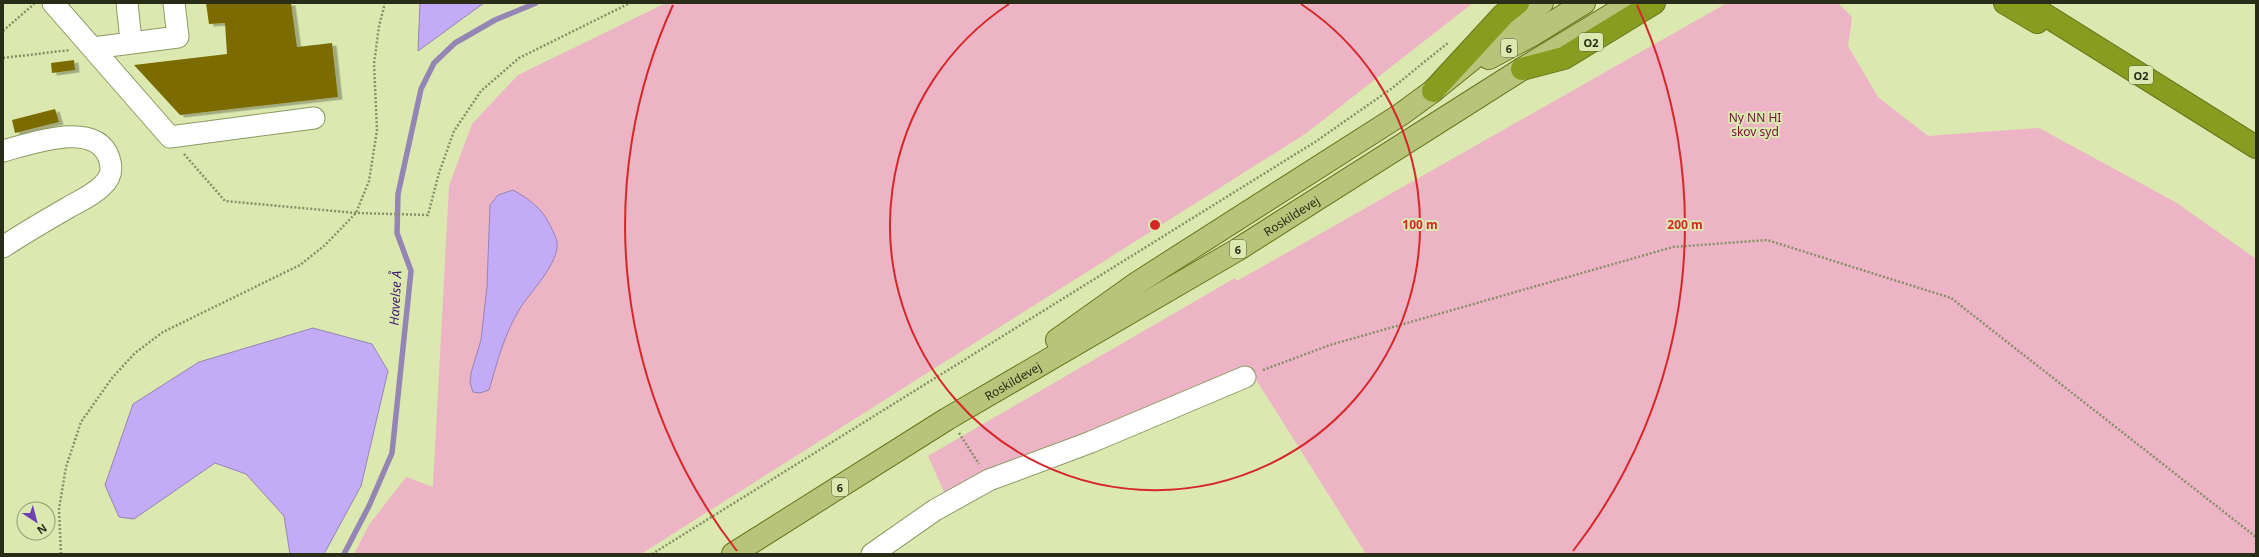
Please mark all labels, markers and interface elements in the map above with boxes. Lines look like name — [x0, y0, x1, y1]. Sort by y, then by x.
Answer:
road number: O2 — [1579, 33, 1603, 51]
road number: 6 — [1501, 39, 1517, 57]
road number: O2 — [2129, 66, 2153, 84]
park label: Ny NN HI skov syd — [1729, 109, 1781, 140]
street label: Roskildevej — [1260, 191, 1322, 240]
text: 100 m — [1402, 216, 1438, 233]
text: 200 m — [1667, 216, 1703, 233]
centre of rings — [1148, 218, 1162, 232]
road number: 6 — [1230, 240, 1246, 258]
water label: Havelse Å — [385, 270, 405, 326]
street label: Roskildevej — [981, 358, 1044, 404]
road number: 6 — [832, 478, 848, 496]
north arrow — [16, 501, 56, 541]
text: N — [34, 521, 50, 538]

